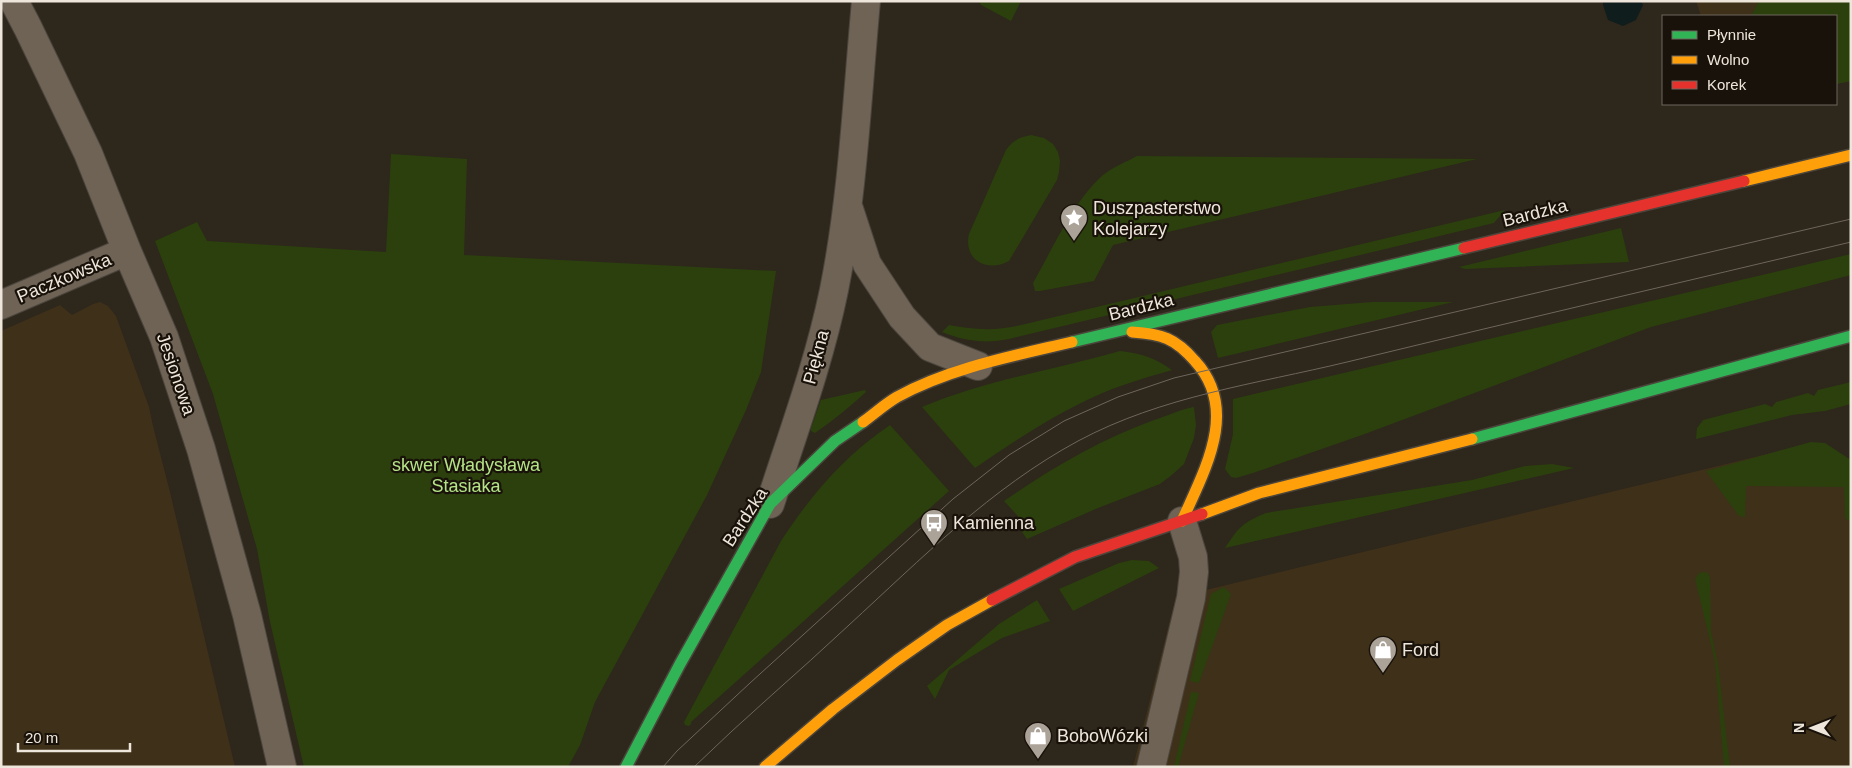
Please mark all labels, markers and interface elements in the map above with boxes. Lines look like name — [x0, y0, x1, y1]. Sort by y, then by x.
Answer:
legend — [1662, 15, 1837, 105]
text: Płynnie — [1707, 26, 1756, 43]
text: Wolno — [1707, 51, 1749, 68]
text: Korek — [1707, 76, 1747, 93]
street label: Bardzka — [1501, 195, 1570, 231]
place label: Duszpasterstwo Kolejarzy — [1093, 198, 1221, 239]
place icon: Duszpasterstwo Kolejarzy — [1059, 203, 1089, 242]
street label: Paczkowska — [14, 249, 115, 307]
street label: Bardzka — [1107, 289, 1176, 325]
street label: Piękna — [799, 327, 833, 386]
street label: Jesionowa — [153, 331, 200, 418]
park label: skwer Władysława Stasiaka — [392, 455, 541, 496]
street label: Bardzka — [719, 483, 772, 550]
bus stop icon: Kamienna — [919, 508, 949, 547]
place label: Kamienna — [953, 513, 1035, 533]
shop icon: Ford — [1368, 635, 1398, 674]
place label: Ford — [1402, 640, 1439, 660]
north arrow — [1787, 703, 1837, 753]
scale bar — [18, 720, 130, 752]
shop icon: BoboWózki — [1023, 721, 1053, 760]
text: N — [1791, 723, 1807, 733]
place label: BoboWózki — [1057, 726, 1148, 746]
text: 20 m — [25, 729, 58, 746]

